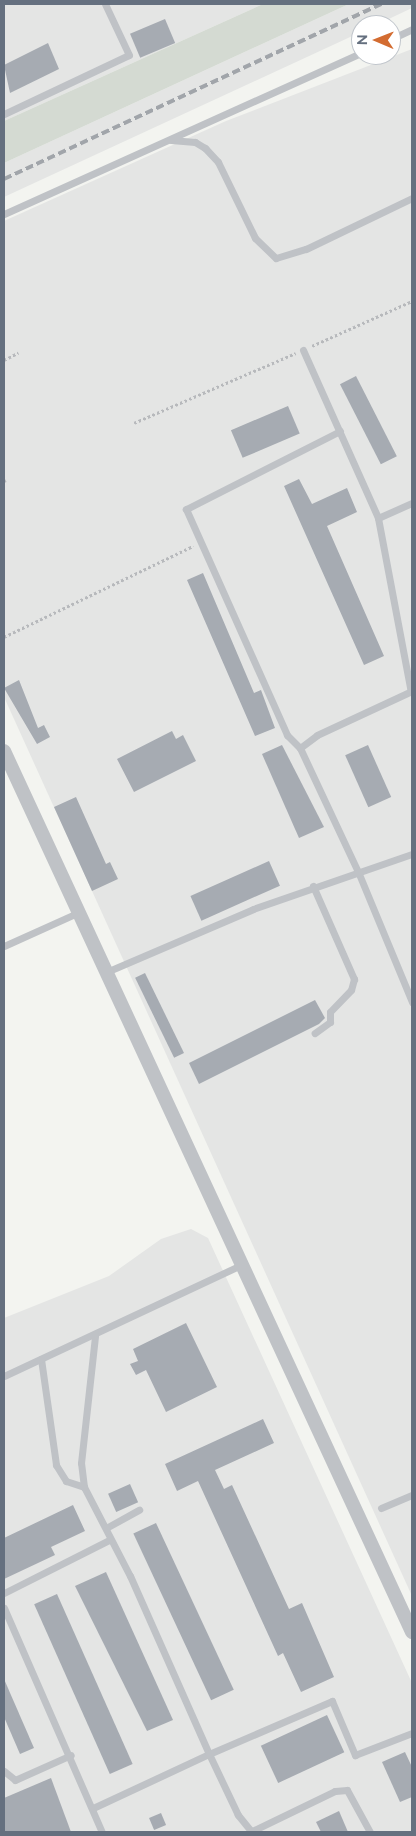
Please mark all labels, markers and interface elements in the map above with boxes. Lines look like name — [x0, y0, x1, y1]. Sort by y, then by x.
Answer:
north arrow — [351, 15, 401, 65]
text: N — [354, 34, 370, 45]

